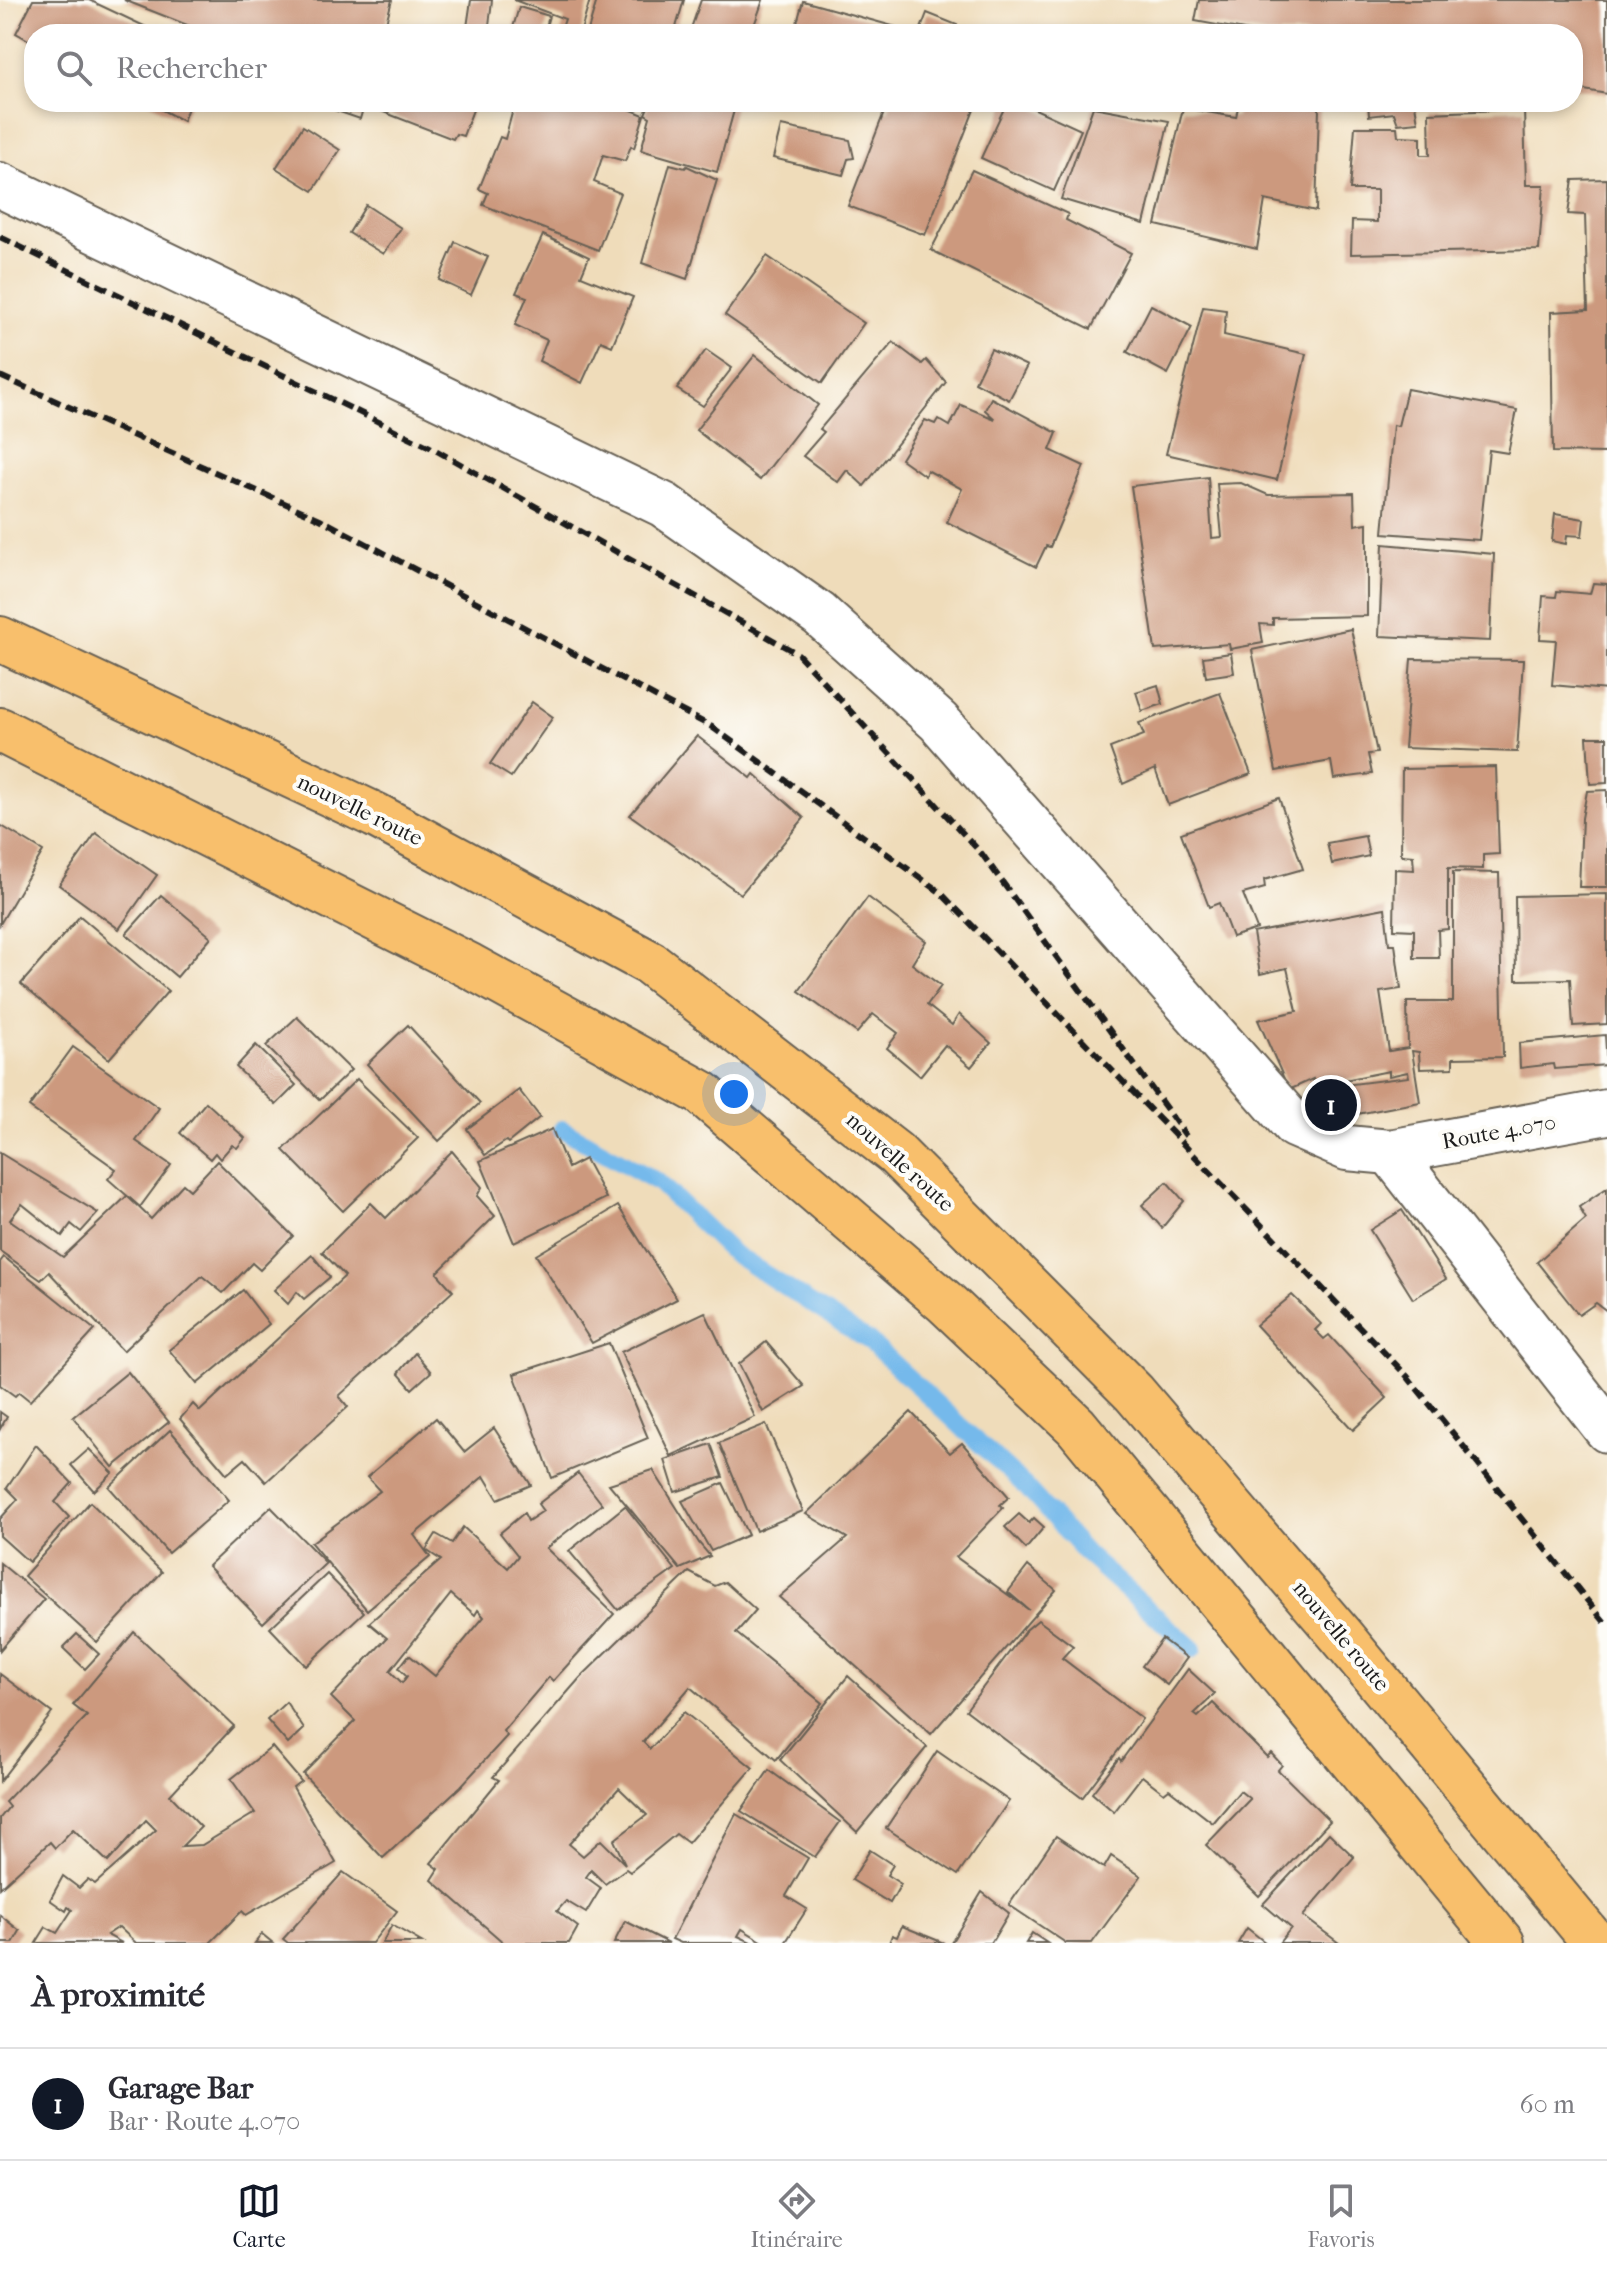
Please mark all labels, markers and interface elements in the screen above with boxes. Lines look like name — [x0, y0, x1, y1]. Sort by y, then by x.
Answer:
search box — [24, 24, 1583, 112]
icon: search — [52, 46, 96, 90]
text: Rechercher — [116, 51, 267, 86]
street label: nouvelle route — [293, 768, 427, 852]
your location — [714, 1074, 754, 1114]
pin: 1 — [1305, 1075, 1357, 1135]
street label: nouvelle route — [841, 1107, 959, 1217]
street label: Route 4.070 — [1440, 1109, 1558, 1155]
street label: nouvelle route — [1287, 1575, 1395, 1697]
text: À proximité — [32, 1975, 205, 2015]
text: Garage Bar — [108, 2071, 253, 2106]
text: 1 — [53, 2089, 63, 2120]
text: 60 m — [1519, 2089, 1575, 2120]
text: Bar · Route 4.070 — [108, 2106, 300, 2137]
tab: Carte — [232, 2179, 286, 2253]
tab: Itinéraire — [750, 2179, 843, 2253]
tab: Favoris — [1308, 2179, 1375, 2253]

